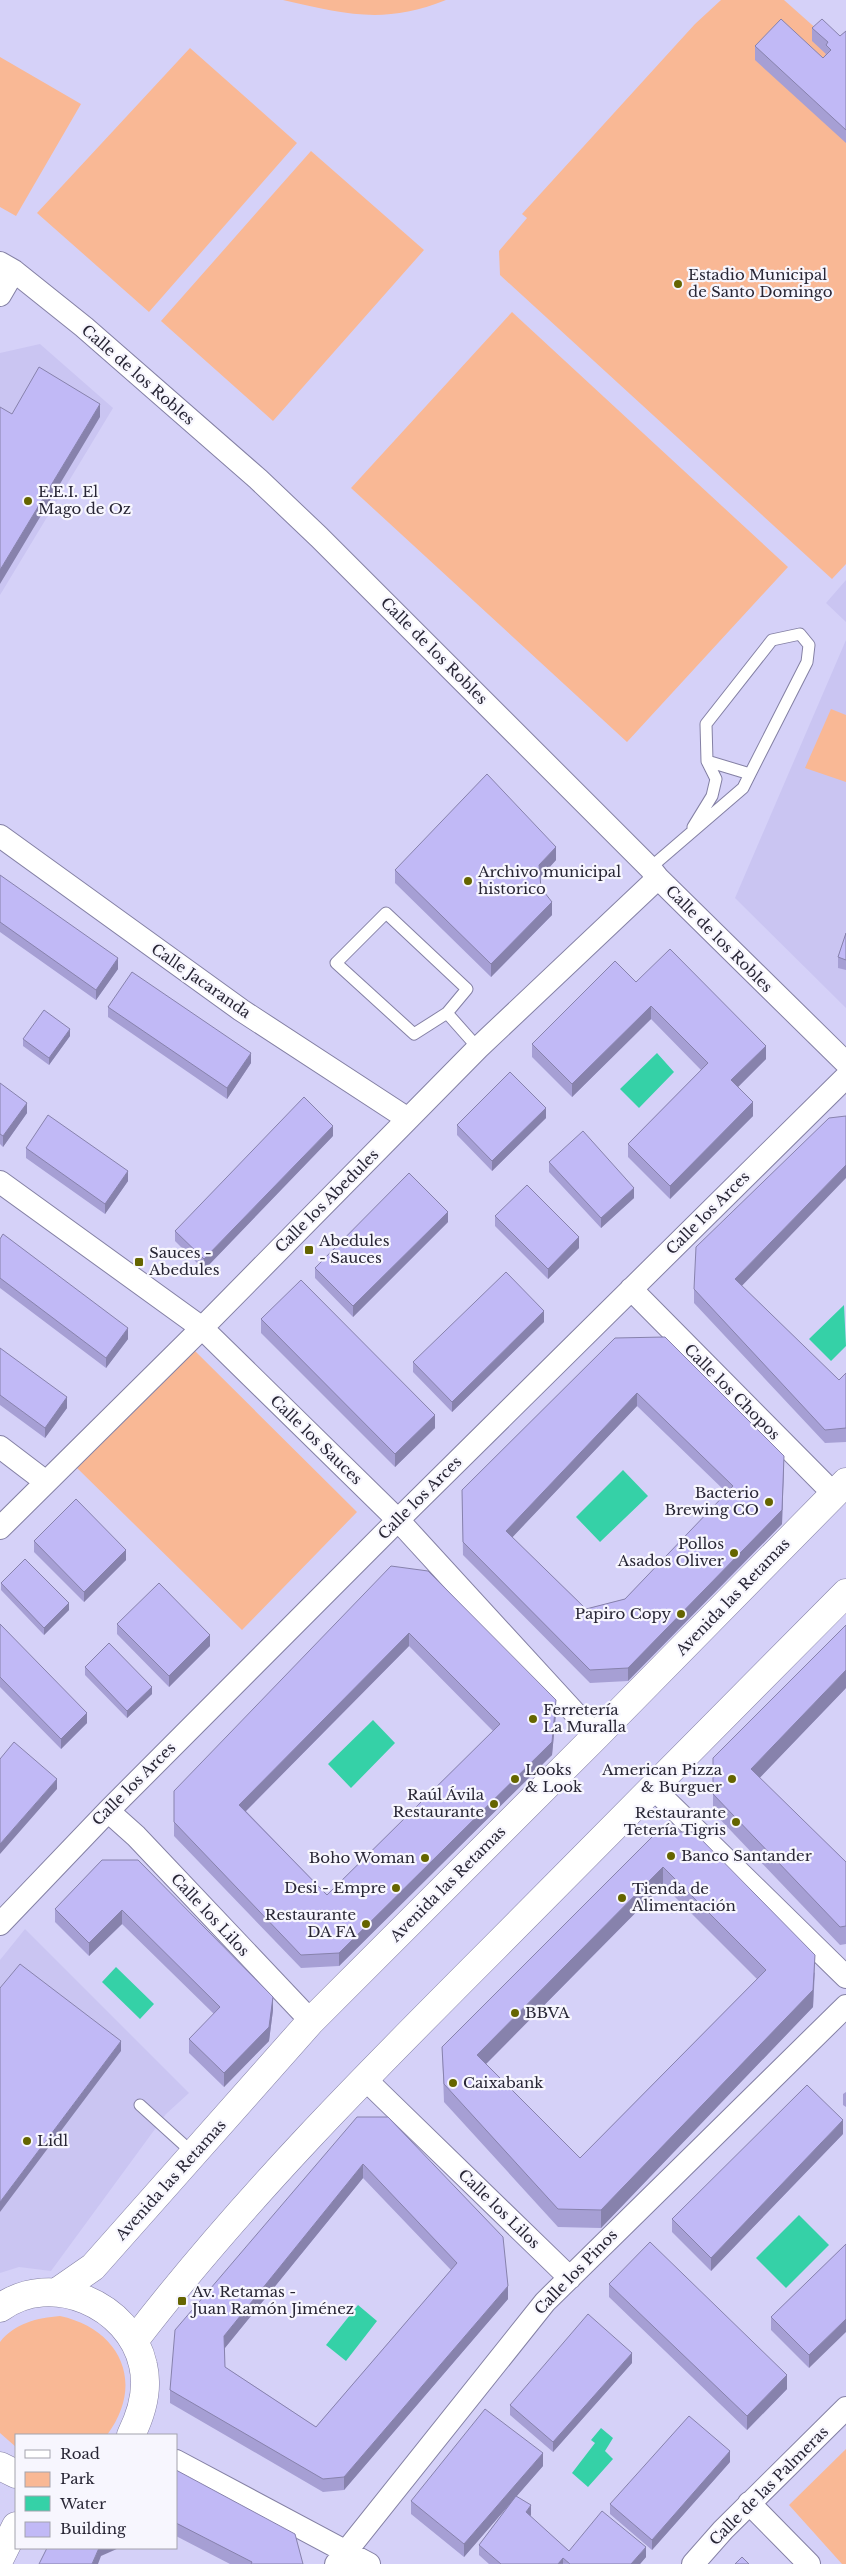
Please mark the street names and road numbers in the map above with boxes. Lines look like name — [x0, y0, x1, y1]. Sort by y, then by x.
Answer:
street label: Calle de los Robles — [78, 320, 199, 429]
street label: Calle de los Robles — [377, 593, 492, 708]
street label: Calle de los Robles — [662, 881, 777, 996]
street label: Calle Jacaranda — [148, 939, 255, 1022]
street label: Calle los Abedules — [271, 1145, 383, 1256]
street label: Calle los Arces — [662, 1167, 753, 1258]
street label: Calle los Chopos — [680, 1340, 784, 1444]
street label: Calle los Sauces — [266, 1391, 366, 1488]
street label: Calle los Arces — [374, 1452, 465, 1543]
street label: Avenida las Retamas — [671, 1534, 794, 1660]
street label: Calle los Arces — [88, 1738, 179, 1829]
street label: Avenida las Retamas — [385, 1822, 510, 1946]
street label: Calle los Lilos — [167, 1869, 254, 1960]
street label: Avenida las Retamas — [111, 2115, 230, 2245]
street label: Calle los Lilos — [455, 2165, 544, 2253]
street label: Calle los Pinos — [530, 2225, 621, 2318]
street label: Calle de las Palmeras — [705, 2422, 832, 2549]

